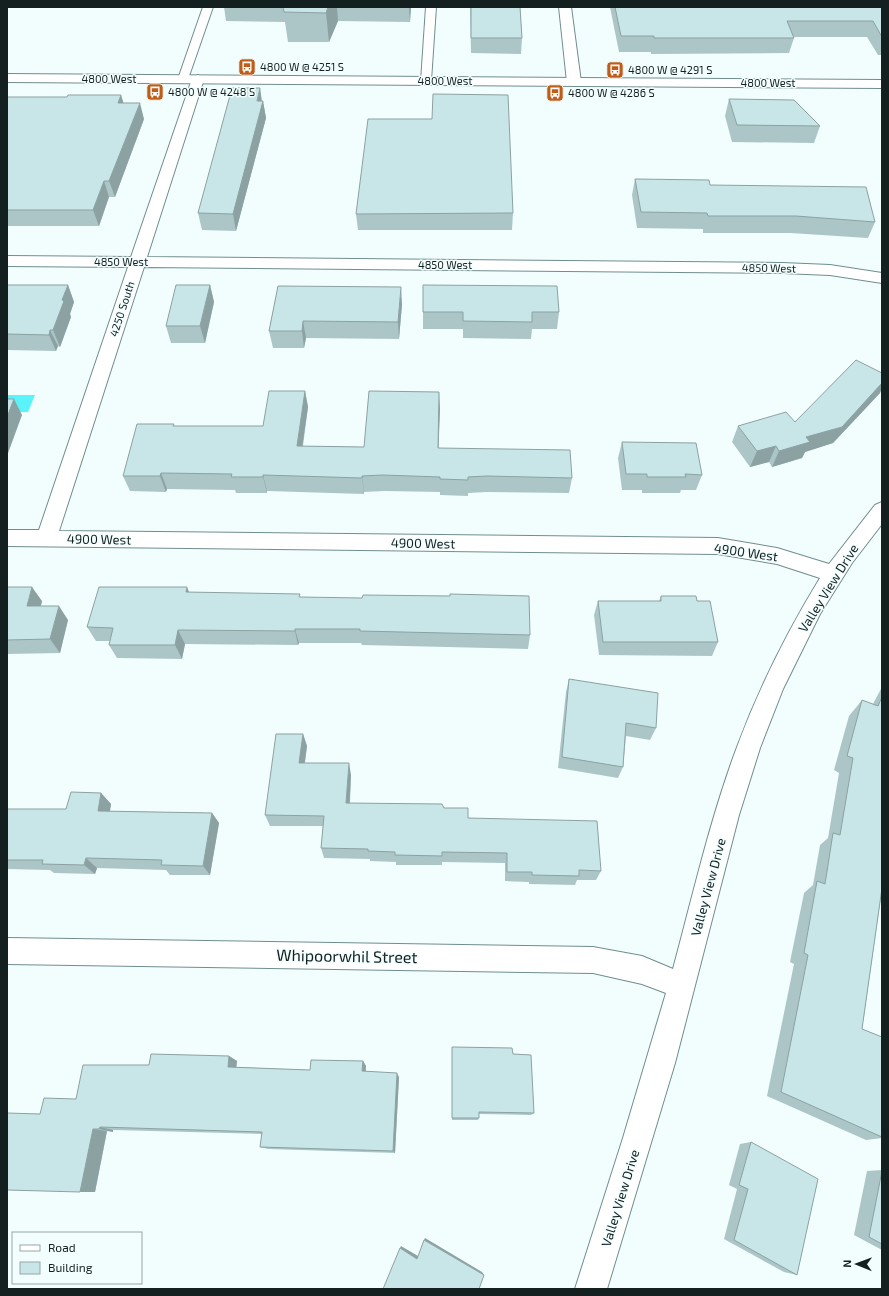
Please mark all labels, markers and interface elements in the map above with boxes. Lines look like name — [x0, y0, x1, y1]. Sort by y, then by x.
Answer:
bus stop icon: 4800 W @ 4251 S — [237, 57, 257, 77]
place label: 4800 W @ 4251 S — [260, 60, 344, 73]
bus stop icon: 4800 W @ 4291 S — [605, 60, 625, 80]
place label: 4800 W @ 4291 S — [628, 63, 712, 76]
street label: 4800 West — [82, 72, 136, 85]
street label: 4800 West — [418, 74, 472, 87]
street label: 4800 West — [741, 76, 795, 89]
bus stop icon: 4800 W @ 4248 S — [145, 82, 165, 102]
bus stop icon: 4800 W @ 4286 S — [545, 83, 565, 103]
place label: 4800 W @ 4248 S — [168, 85, 255, 98]
place label: 4800 W @ 4286 S — [568, 86, 655, 99]
street label: 4850 West — [94, 255, 148, 268]
street label: 4850 West — [418, 258, 472, 271]
street label: 4850 West — [742, 261, 796, 274]
street label: 4250 South — [107, 280, 137, 338]
street label: 4900 West — [67, 530, 131, 548]
street label: 4900 West — [391, 534, 455, 552]
street label: 4900 West — [713, 540, 779, 564]
street label: Valley View Drive — [794, 541, 862, 635]
street label: Valley View Drive — [687, 836, 729, 938]
street label: Whipoorwhil Street — [276, 945, 418, 966]
street label: Valley View Drive — [598, 1147, 642, 1249]
legend — [12, 1232, 142, 1284]
text: Road — [48, 1240, 76, 1254]
north arrow — [837, 1244, 877, 1284]
text: Building — [48, 1260, 93, 1274]
text: N — [840, 1260, 853, 1268]

